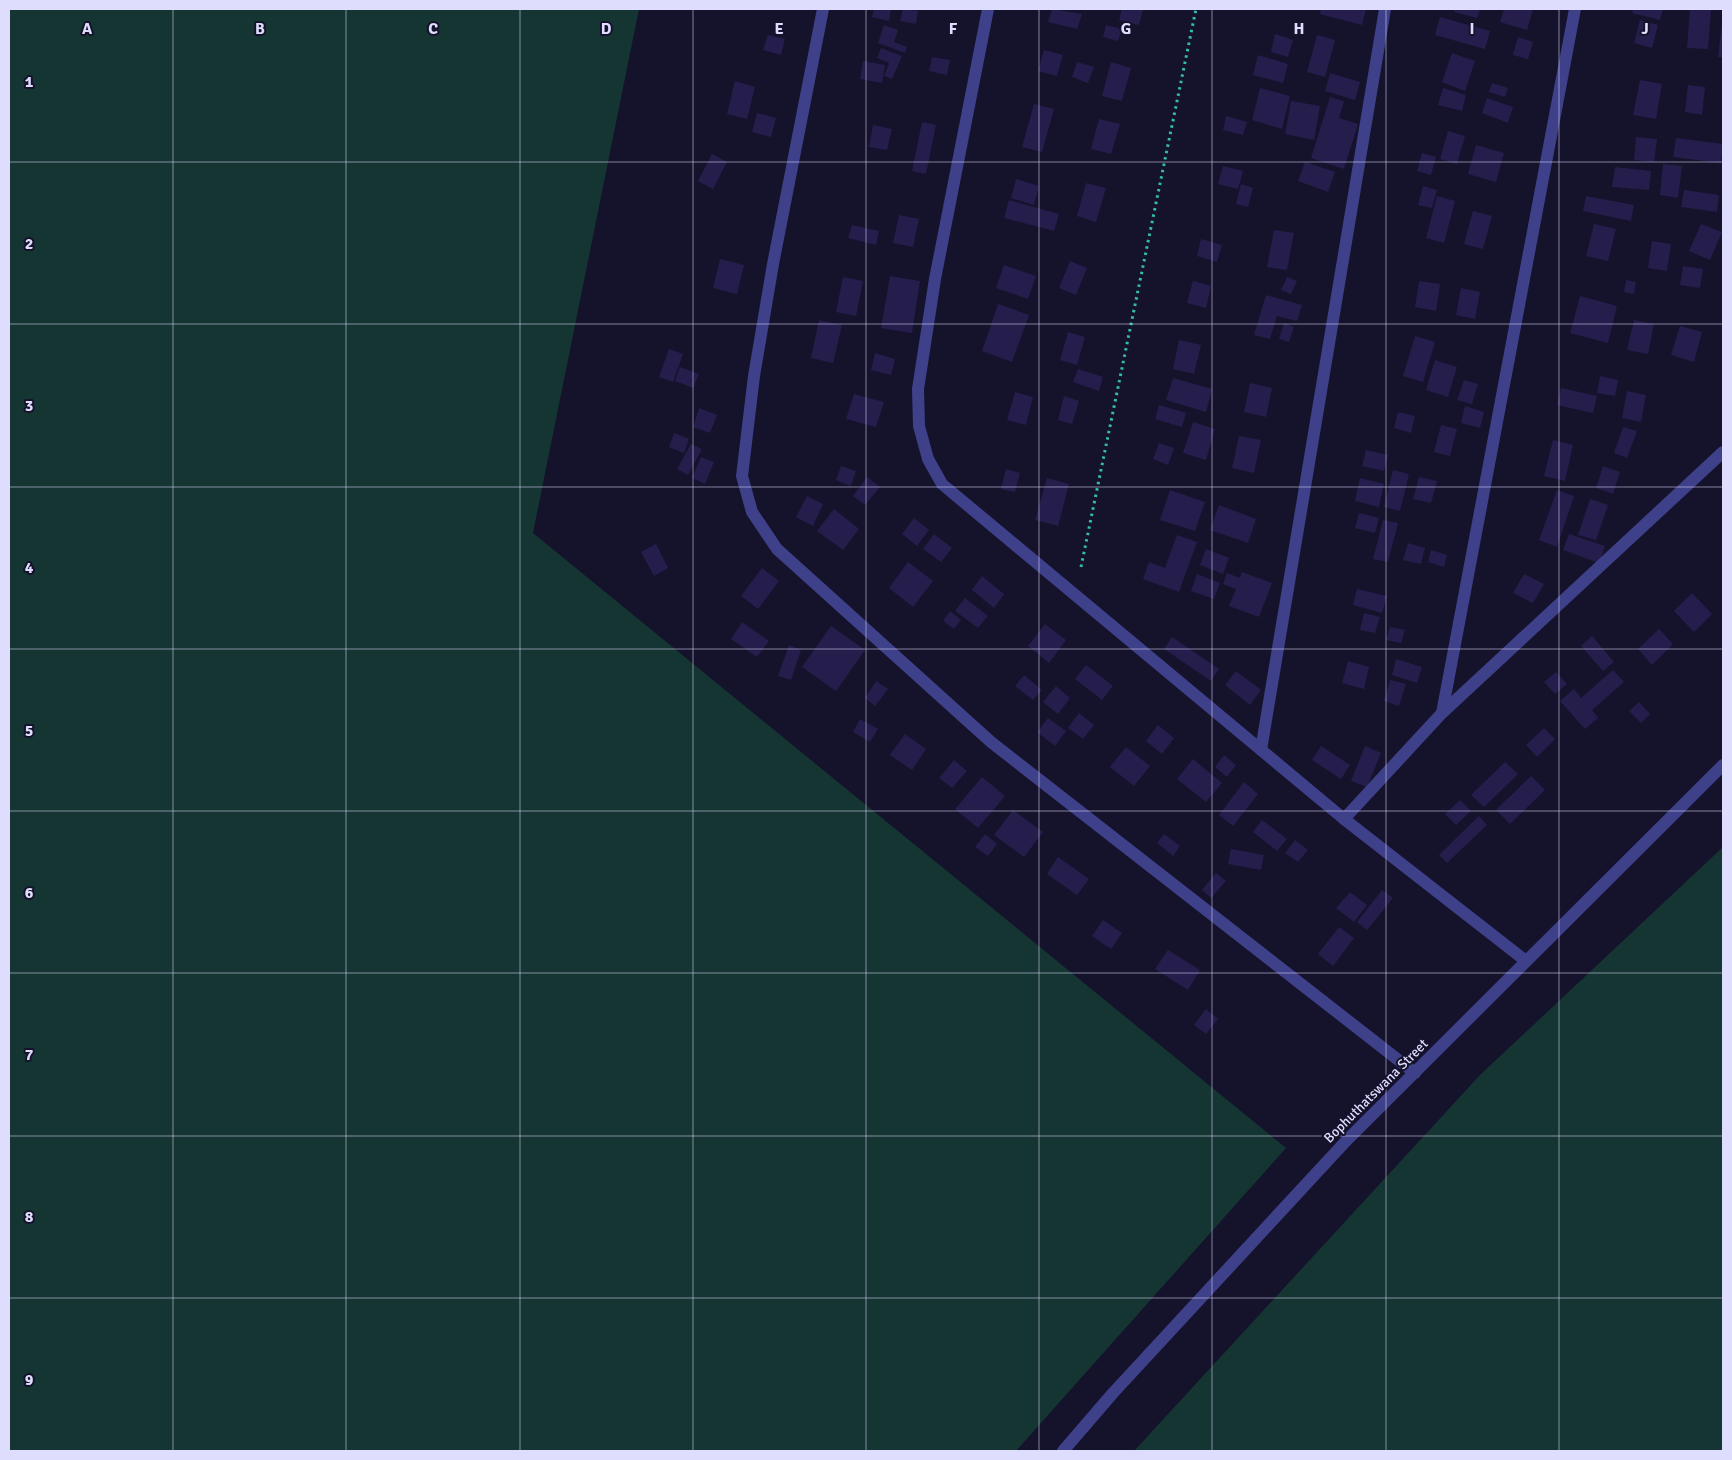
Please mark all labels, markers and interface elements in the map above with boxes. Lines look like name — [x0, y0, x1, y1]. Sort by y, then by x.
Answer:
text: A — [82, 19, 93, 39]
text: B — [255, 19, 265, 39]
text: C — [428, 19, 438, 39]
text: D — [601, 19, 612, 39]
text: E — [774, 19, 784, 39]
text: F — [949, 19, 958, 39]
text: G — [1121, 19, 1131, 39]
text: H — [1294, 19, 1304, 39]
text: I — [1469, 19, 1475, 39]
text: J — [1641, 19, 1649, 39]
text: 1 — [25, 72, 34, 92]
text: 2 — [25, 234, 33, 254]
text: 3 — [25, 396, 33, 416]
text: 4 — [25, 558, 34, 578]
text: 5 — [25, 721, 33, 741]
text: 6 — [25, 883, 34, 903]
street label: Bophuthatswana Street — [1320, 1035, 1432, 1147]
text: 7 — [25, 1045, 34, 1065]
text: 8 — [25, 1207, 34, 1227]
text: 9 — [25, 1370, 34, 1390]

